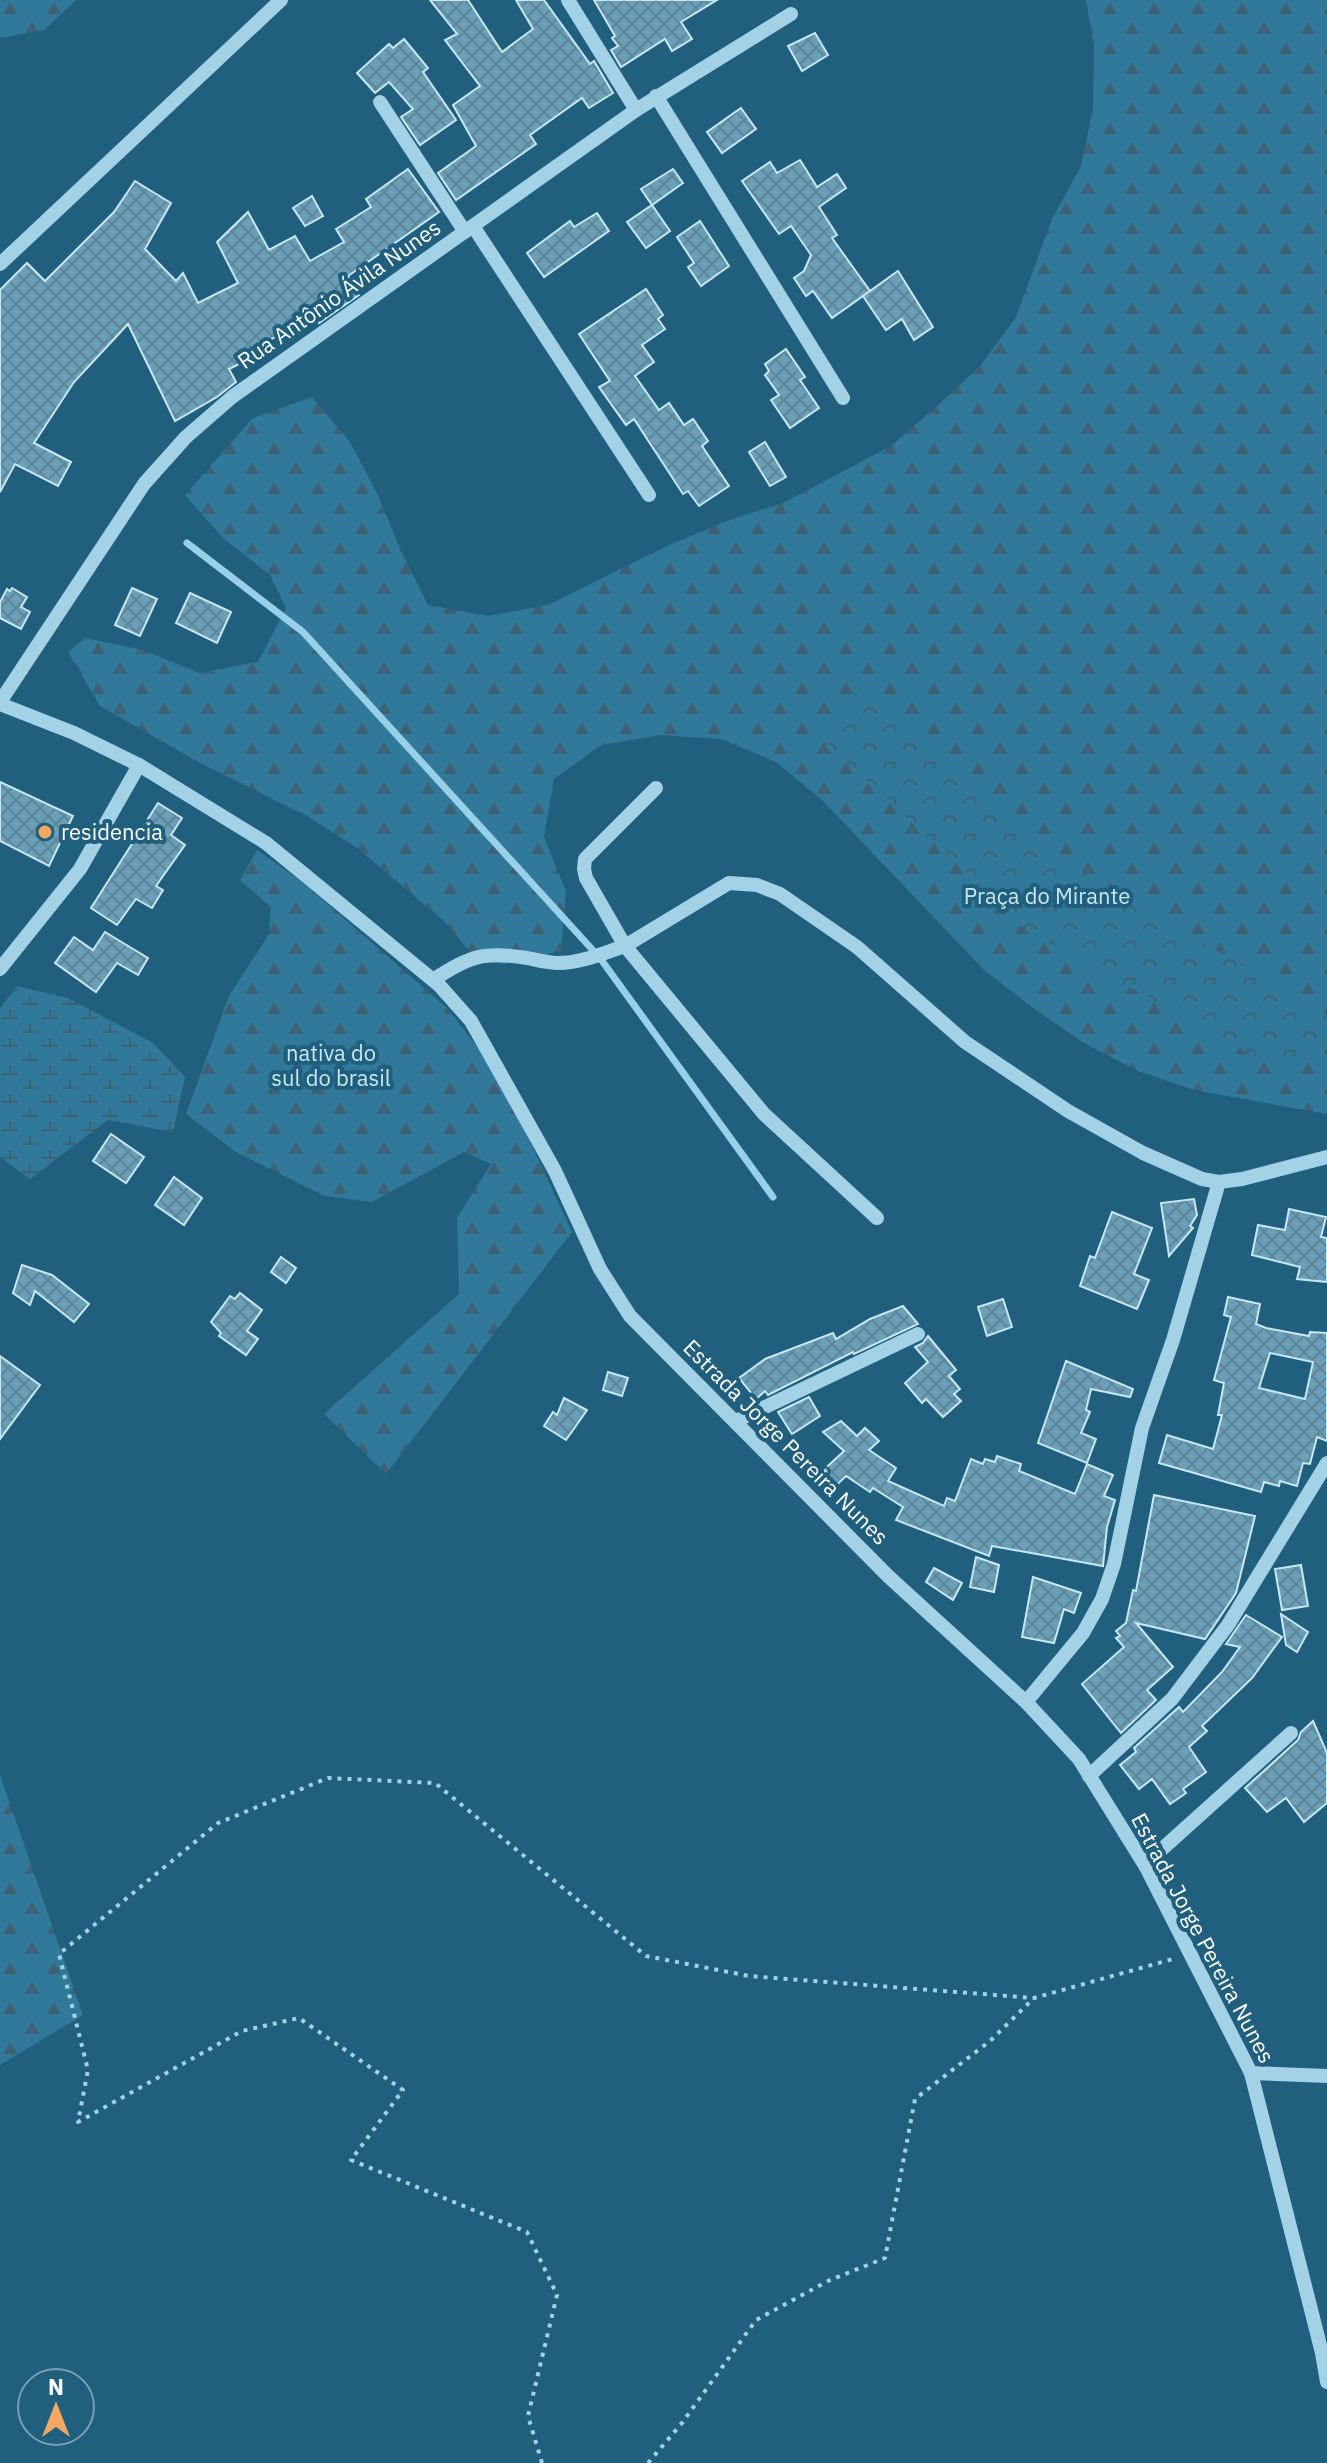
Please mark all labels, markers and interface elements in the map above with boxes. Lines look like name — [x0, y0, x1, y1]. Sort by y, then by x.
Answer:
street label: Rua Antônio Ávila Nunes — [231, 212, 446, 375]
place label: residencia — [61, 817, 163, 846]
marker: residencia — [36, 823, 54, 841]
park label: Praça do Mirante — [964, 881, 1130, 910]
park label: nativa do sul do brasil — [271, 1038, 391, 1092]
street label: Estrada Jorge Pereira Nunes — [677, 1333, 895, 1551]
street label: Estrada Jorge Pereira Nunes — [1125, 1808, 1282, 2068]
north arrow — [16, 2367, 96, 2447]
text: N — [48, 2372, 64, 2401]

